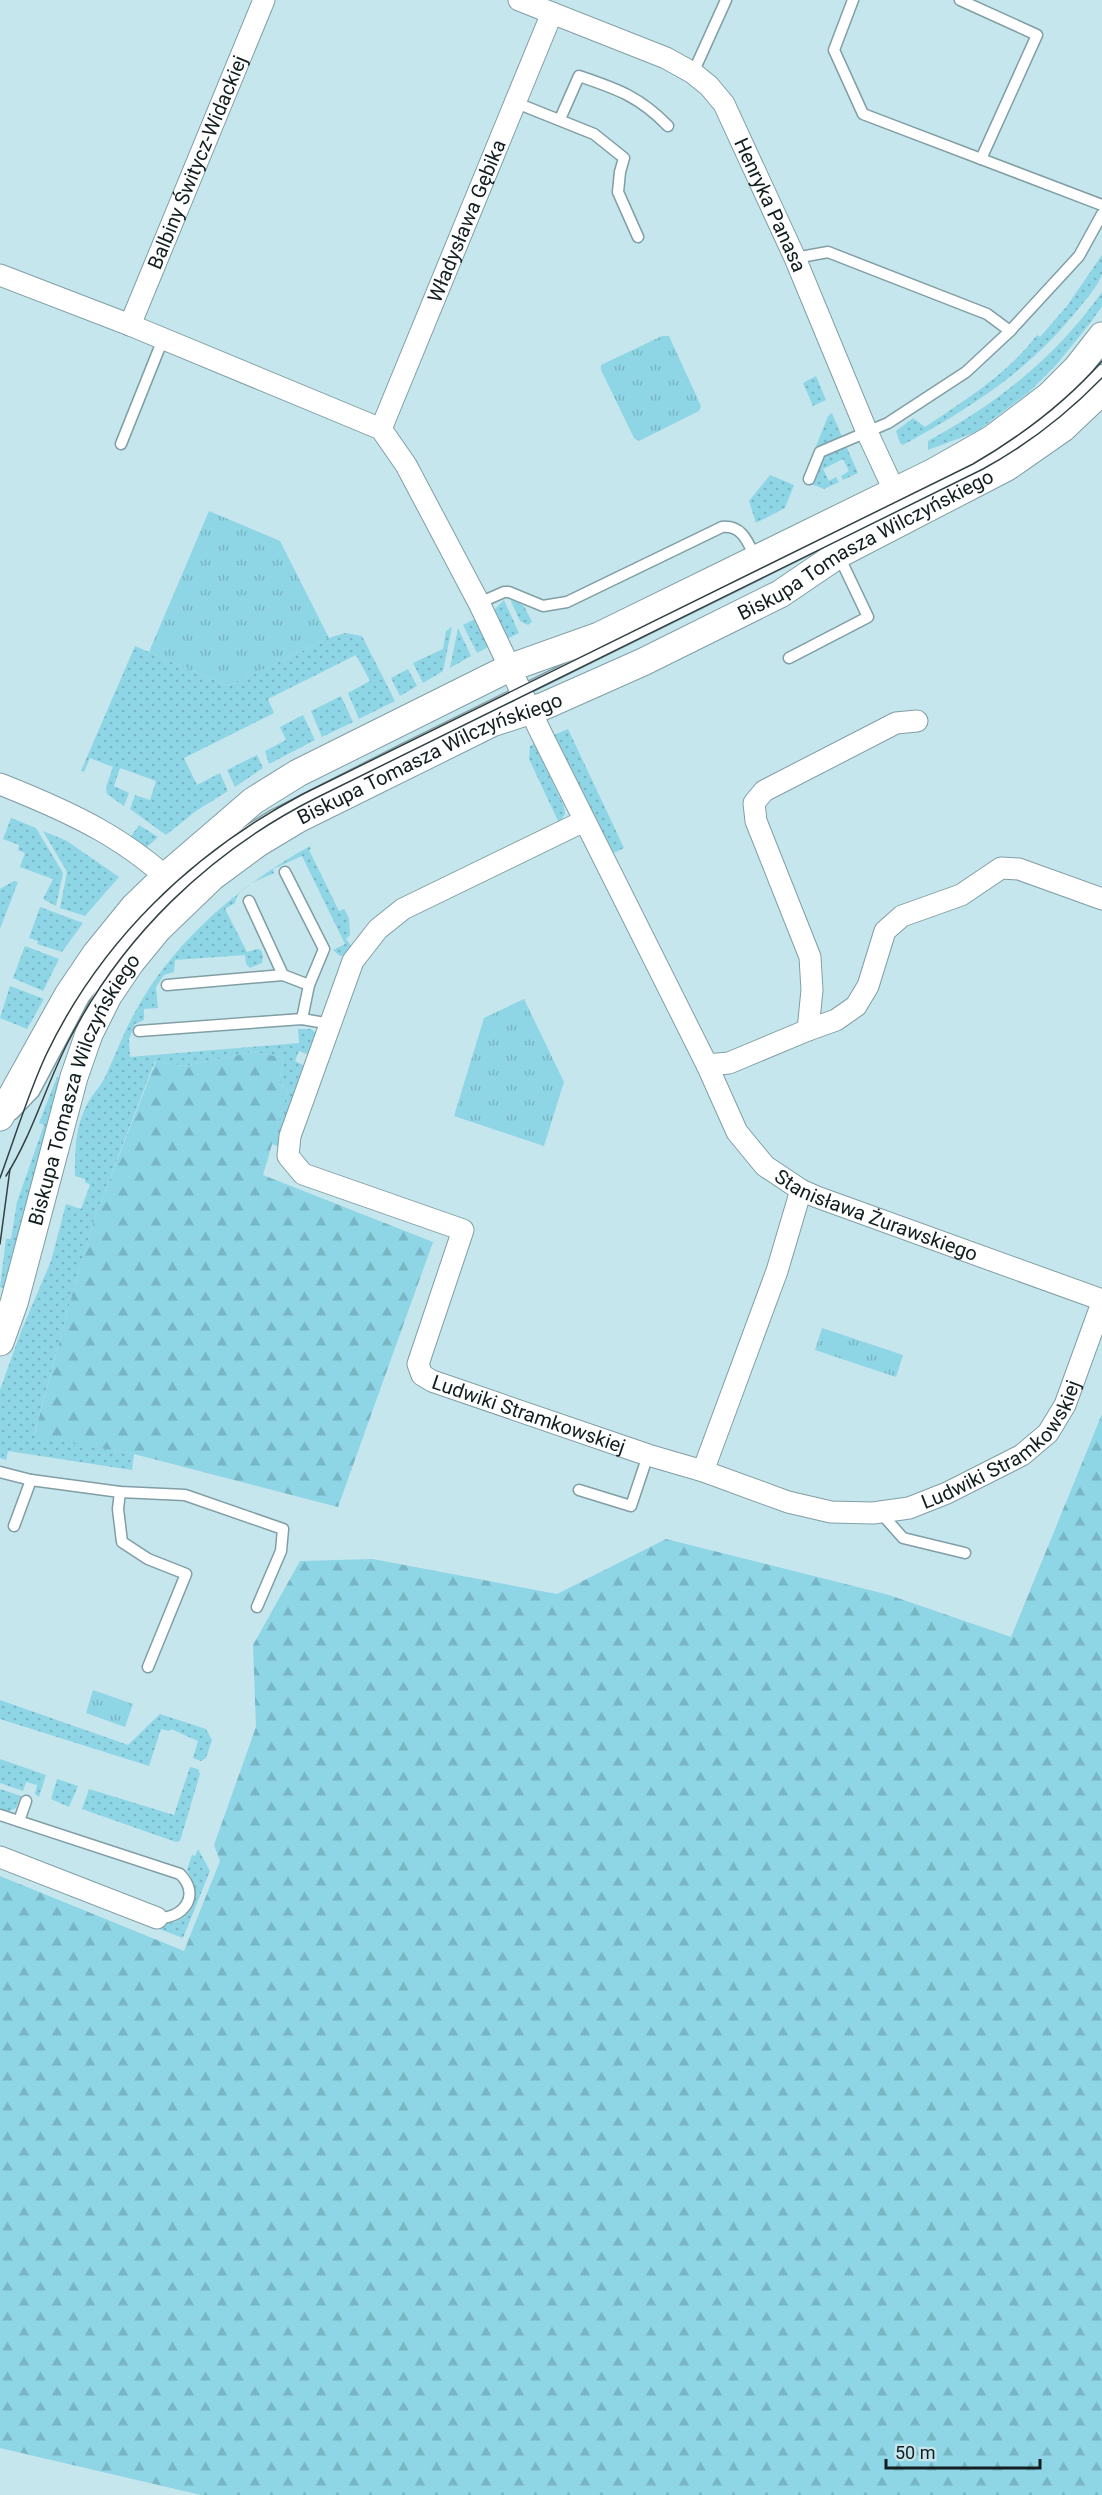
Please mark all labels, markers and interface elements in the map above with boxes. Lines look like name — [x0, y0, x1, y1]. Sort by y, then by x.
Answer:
street label: Balbiny Świtycz-Widackiej — [142, 52, 252, 273]
street label: Henryka Panasa — [729, 134, 811, 275]
street label: Władysława Gębika — [422, 136, 511, 306]
street label: Biskupa Tomasza Wilczyńskiego — [733, 464, 997, 625]
street label: Biskupa Tomasza Wilczyńskiego — [293, 687, 566, 830]
street label: Biskupa Tomasza Wilczyńskiego — [23, 949, 145, 1228]
street label: Stanisława Żurawskiego — [770, 1164, 981, 1266]
street label: Ludwiki Stramkowskiej — [429, 1370, 629, 1458]
street label: Ludwiki Stramkowskiej — [918, 1377, 1085, 1514]
scale bar — [886, 2432, 1040, 2470]
text: 50 m — [895, 2442, 935, 2463]

